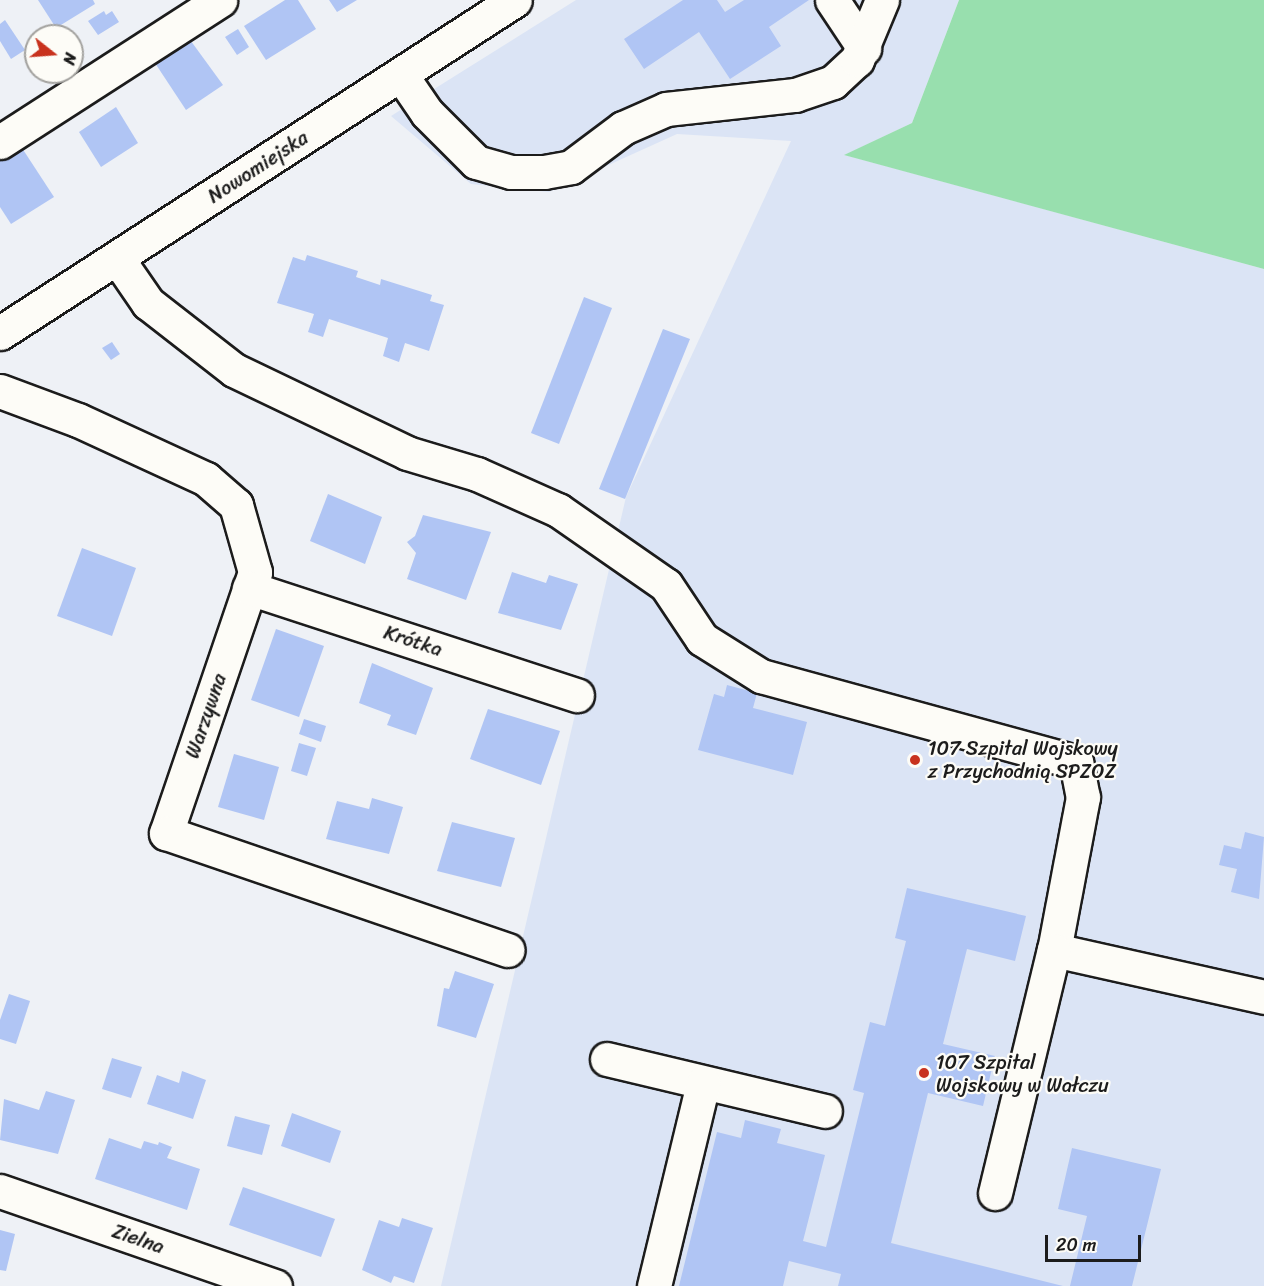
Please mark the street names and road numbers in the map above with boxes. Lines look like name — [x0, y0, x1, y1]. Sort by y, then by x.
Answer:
street label: Nowomiejska — [203, 126, 313, 208]
street label: Krótka — [381, 620, 445, 662]
street label: Warzywna — [180, 670, 232, 762]
street label: Zielna — [109, 1219, 167, 1259]

